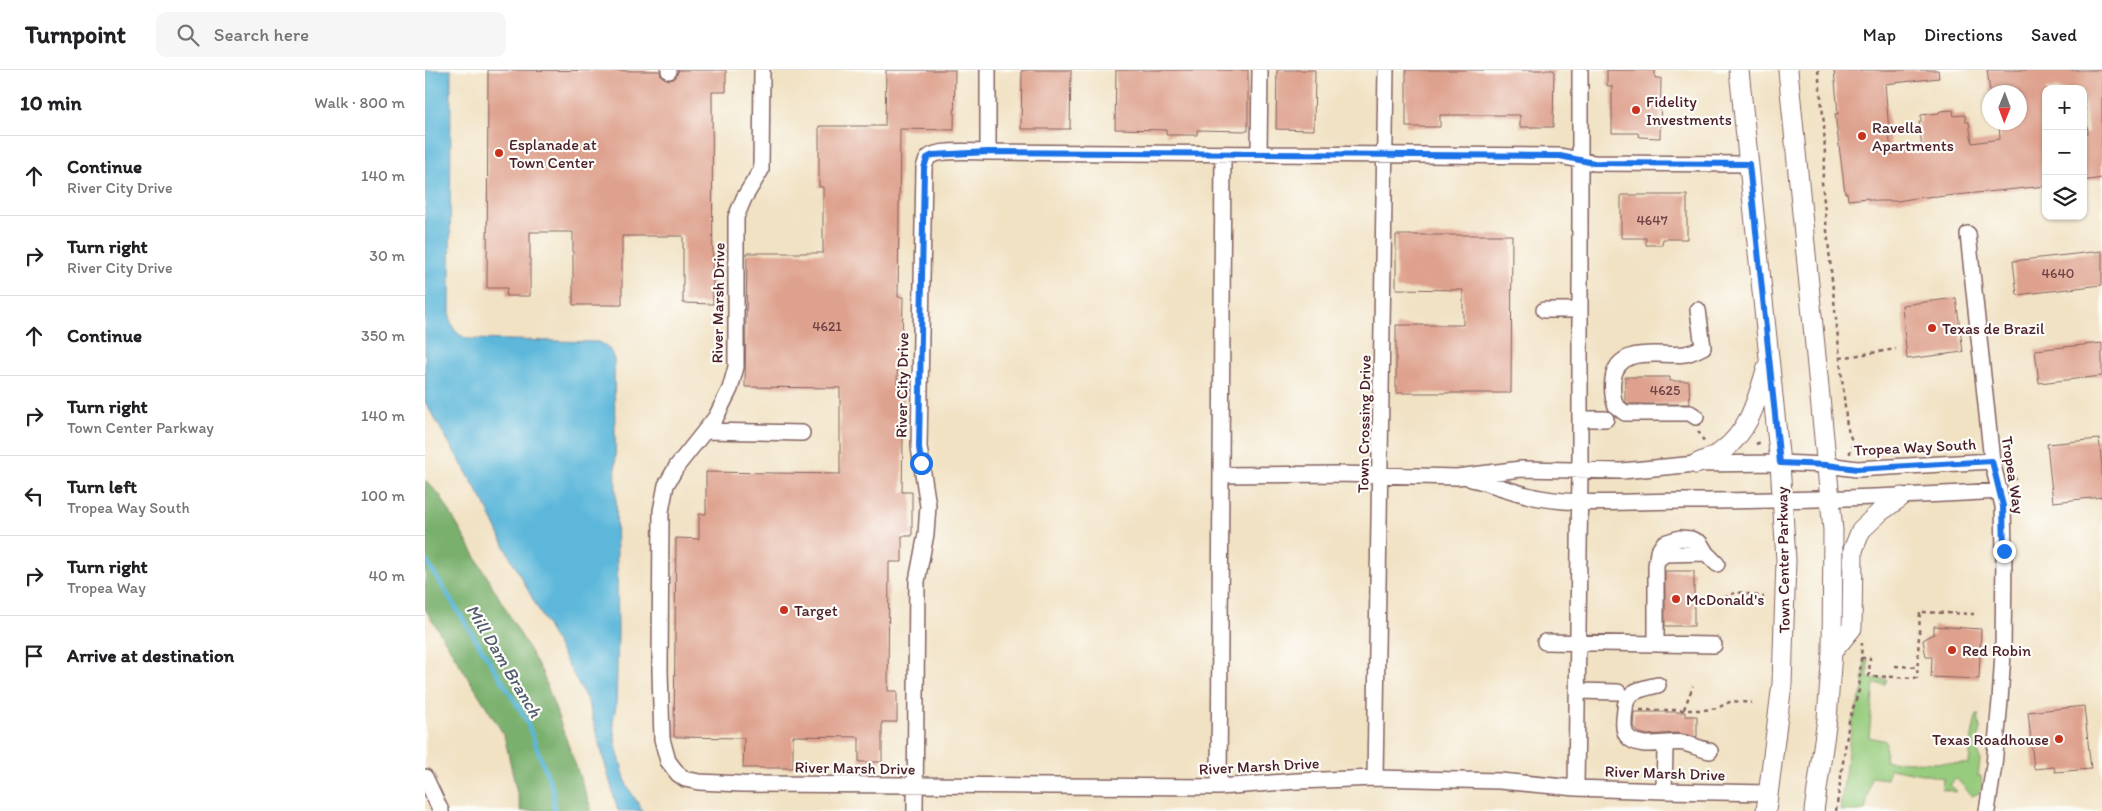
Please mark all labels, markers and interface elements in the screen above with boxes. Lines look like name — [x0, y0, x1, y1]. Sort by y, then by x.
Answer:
search box — [156, 12, 506, 57]
text: Turnpoint — [25, 20, 126, 49]
icon: search — [174, 21, 202, 49]
text: Search here — [214, 23, 309, 46]
text: Map — [1863, 24, 1896, 46]
text: Directions — [1924, 24, 2003, 46]
text: Saved — [2031, 24, 2077, 46]
north arrow — [1982, 85, 2027, 130]
map controls — [2042, 85, 2087, 220]
button: + — [2042, 85, 2087, 130]
text: 10 min — [20, 90, 82, 115]
place label: Fidelity Investments — [1646, 92, 1732, 129]
text: Walk · 800 m — [314, 93, 405, 112]
marker: Fidelity Investments — [1630, 104, 1642, 116]
place label: Ravella Apartments — [1872, 118, 1954, 155]
marker: Ravella Apartments — [1856, 130, 1868, 142]
button: − — [2042, 130, 2087, 175]
place label: Esplanade at Town Center — [509, 135, 597, 172]
marker: Esplanade at Town Center — [493, 147, 505, 159]
text: Continue — [67, 155, 142, 178]
icon: ahead — [20, 162, 48, 190]
text: 140 m — [361, 166, 405, 185]
button: layers — [2042, 175, 2087, 220]
text: River City Drive — [67, 178, 173, 197]
house number: 4647 — [1636, 212, 1668, 229]
text: Turn right — [67, 235, 148, 258]
icon: right — [20, 242, 48, 270]
street label: River Marsh Drive — [707, 242, 729, 364]
text: 30 m — [369, 246, 405, 265]
text: River City Drive — [67, 258, 173, 277]
house number: 4640 — [2042, 265, 2074, 282]
house number: 4621 — [812, 318, 842, 335]
place label: Texas de Brazil — [1942, 319, 2045, 338]
icon: ahead — [20, 322, 48, 350]
marker: Texas de Brazil — [1926, 322, 1938, 334]
text: Continue — [67, 324, 142, 347]
text: 350 m — [361, 326, 405, 345]
street label: River City Drive — [892, 332, 912, 438]
street label: Town Crossing Drive — [1353, 355, 1375, 493]
house number: 4625 — [1650, 382, 1680, 399]
text: Turn right — [67, 395, 148, 418]
icon: right — [20, 402, 48, 430]
text: 140 m — [361, 406, 405, 425]
text: Town Center Parkway — [67, 418, 214, 437]
street label: Tropea Way South — [1853, 434, 1977, 460]
street label: Tropea Way — [1997, 435, 2029, 516]
route start — [910, 452, 933, 475]
text: Turn left — [67, 475, 137, 498]
icon: left — [20, 482, 48, 510]
text: 100 m — [361, 486, 405, 505]
street label: Town Center Parkway — [1772, 486, 1794, 634]
text: Tropea Way South — [67, 498, 190, 517]
route end — [1993, 540, 2016, 563]
text: Turn right — [67, 555, 148, 578]
icon: right — [20, 562, 48, 590]
text: 40 m — [368, 566, 405, 585]
text: Tropea Way — [67, 578, 146, 597]
place label: McDonald's — [1686, 590, 1764, 609]
marker: McDonald's — [1670, 593, 1682, 605]
water label: Mill Dam Branch — [461, 600, 547, 722]
place label: Target — [794, 601, 838, 620]
marker: Target — [778, 604, 790, 616]
place label: Red Robin — [1962, 641, 2031, 660]
icon: arrive — [20, 642, 48, 670]
text: Arrive at destination — [67, 644, 234, 667]
marker: Red Robin — [1946, 644, 1958, 656]
place label: Texas Roadhouse — [1932, 730, 2049, 749]
marker: Texas Roadhouse — [2053, 733, 2065, 745]
street label: River Marsh Drive — [1198, 753, 1320, 779]
street label: River Marsh Drive — [794, 757, 916, 779]
street label: River Marsh Drive — [1604, 761, 1726, 785]

